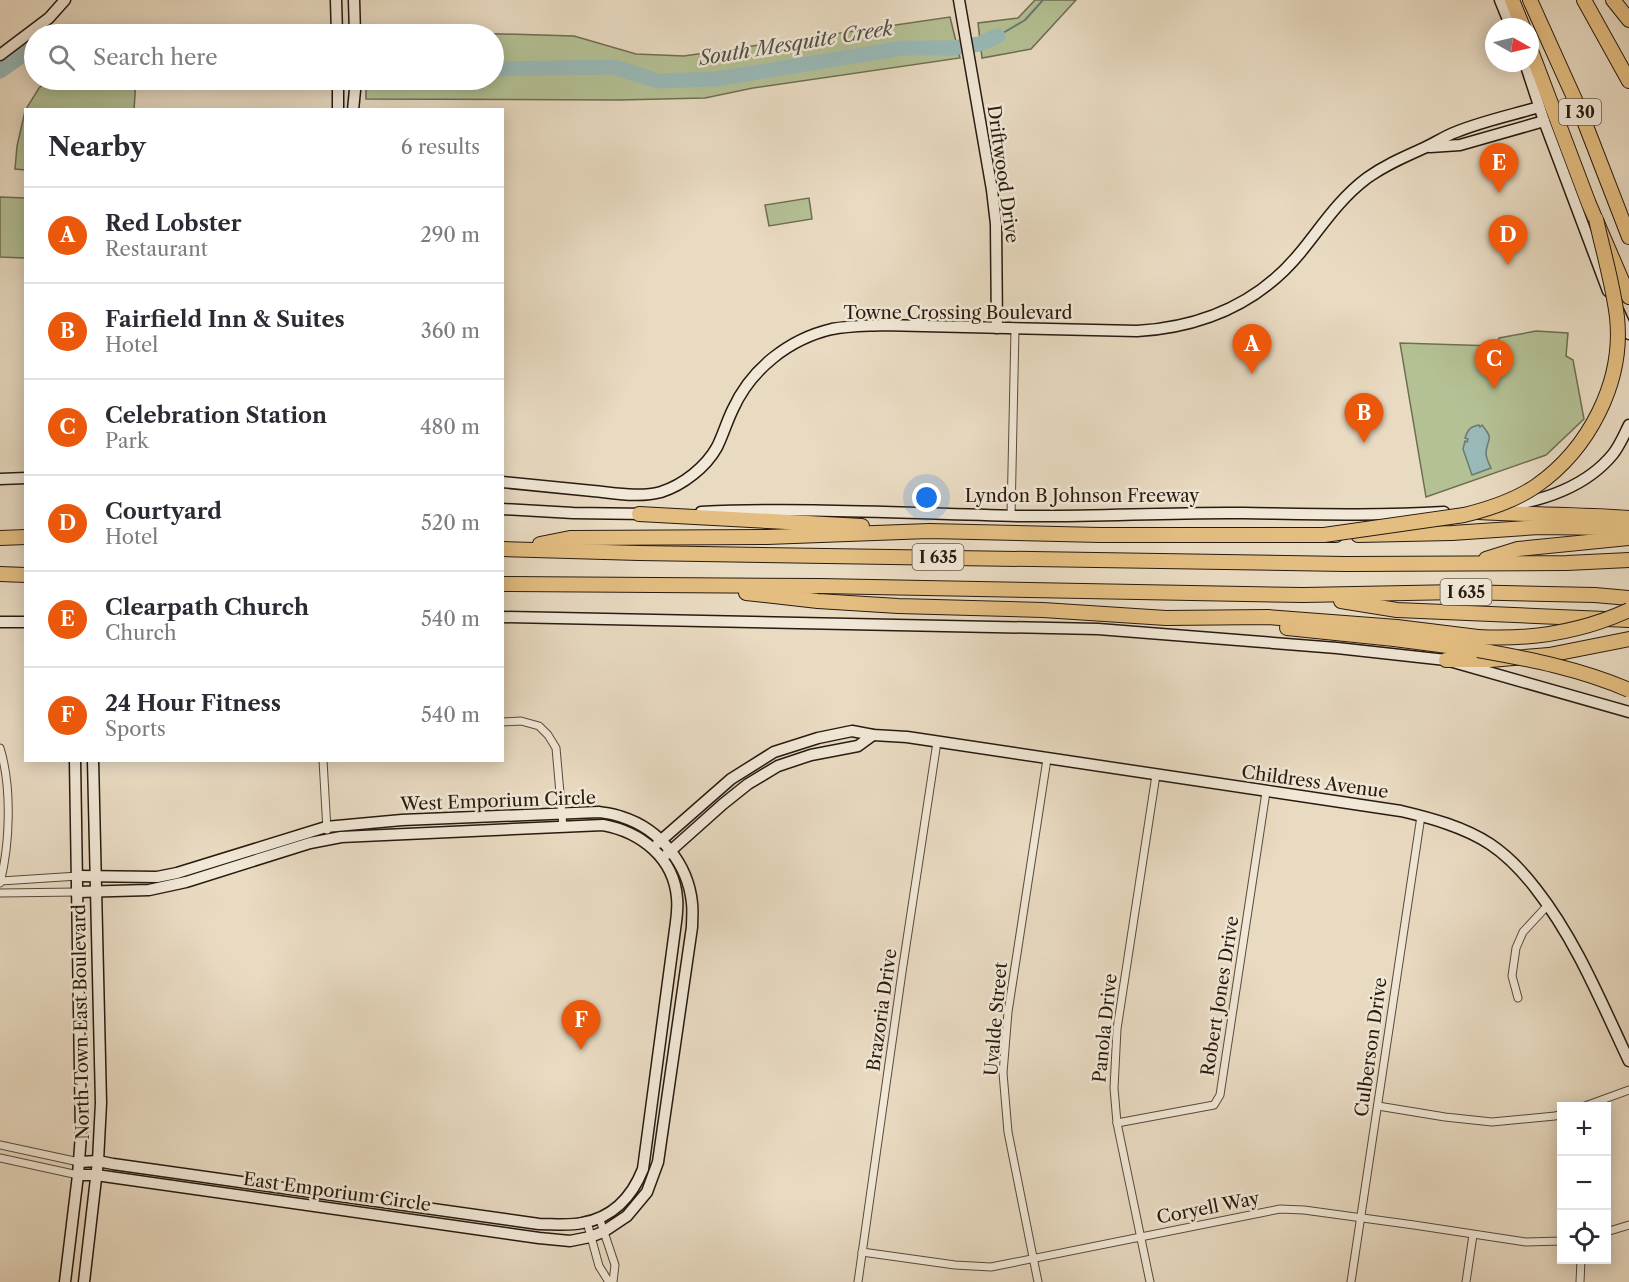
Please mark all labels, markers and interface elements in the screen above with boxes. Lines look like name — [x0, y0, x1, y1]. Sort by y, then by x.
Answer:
water label: South Mesquite Creek — [696, 16, 895, 70]
north arrow — [1485, 18, 1539, 72]
search box — [24, 24, 504, 90]
icon: search — [45, 41, 78, 74]
text: Search here — [93, 44, 218, 71]
road number: I 30 — [1559, 99, 1601, 125]
street label: Driftwood Drive — [982, 104, 1024, 244]
text: Nearby — [48, 131, 146, 163]
text: 6 results — [401, 135, 480, 159]
pin: E — [1480, 144, 1518, 193]
text: Red Lobster — [105, 210, 241, 237]
pin: D — [1488, 216, 1528, 265]
text: A — [60, 223, 75, 247]
text: 290 m — [420, 223, 480, 247]
text: Restaurant — [105, 237, 208, 261]
street label: Towne Crossing Boulevard — [843, 302, 1073, 324]
text: Fairfield Inn & Suites — [105, 306, 345, 333]
text: B — [60, 319, 75, 343]
text: 360 m — [421, 319, 480, 343]
pin: A — [1232, 324, 1272, 374]
text: Hotel — [105, 333, 158, 357]
pin: C — [1474, 340, 1514, 389]
pin: B — [1344, 394, 1384, 443]
text: Celebration Station — [105, 402, 327, 429]
text: C — [59, 415, 76, 439]
text: 480 m — [420, 415, 480, 439]
text: Park — [105, 429, 148, 453]
your location — [912, 483, 941, 512]
street label: Lyndon B Johnson Freeway — [965, 485, 1200, 507]
text: Courtyard — [105, 498, 222, 525]
text: D — [59, 511, 76, 535]
text: 520 m — [421, 511, 480, 535]
text: Hotel — [105, 525, 158, 549]
road number: I 635 — [912, 544, 964, 570]
road number: I 635 — [1440, 579, 1492, 605]
text: Clearpath Church — [105, 594, 309, 621]
text: E — [60, 607, 75, 631]
text: 540 m — [421, 607, 480, 631]
text: Church — [105, 621, 176, 645]
text: 24 Hour Fitness — [105, 690, 281, 717]
text: F — [61, 703, 74, 727]
text: 540 m — [421, 703, 480, 727]
text: Sports — [105, 717, 166, 741]
street label: Childress Avenue — [1240, 761, 1390, 803]
street label: West Emporium Circle — [399, 787, 596, 815]
street label: North Town East Boulevard — [68, 904, 94, 1140]
street label: Robert Jones Drive — [1196, 914, 1244, 1078]
street label: Brazoria Drive — [862, 947, 902, 1073]
street label: Uvalde Street — [980, 960, 1012, 1077]
street label: Panola Drive — [1088, 972, 1122, 1084]
street label: Culberson Drive — [1350, 976, 1392, 1118]
pin: F — [562, 1000, 600, 1050]
map controls — [1557, 1102, 1611, 1264]
button: + — [1557, 1102, 1611, 1156]
button: − — [1557, 1156, 1611, 1210]
street label: East Emporium Circle — [242, 1168, 432, 1216]
street label: Coryell Way — [1155, 1187, 1262, 1229]
button: locate — [1557, 1210, 1611, 1264]

